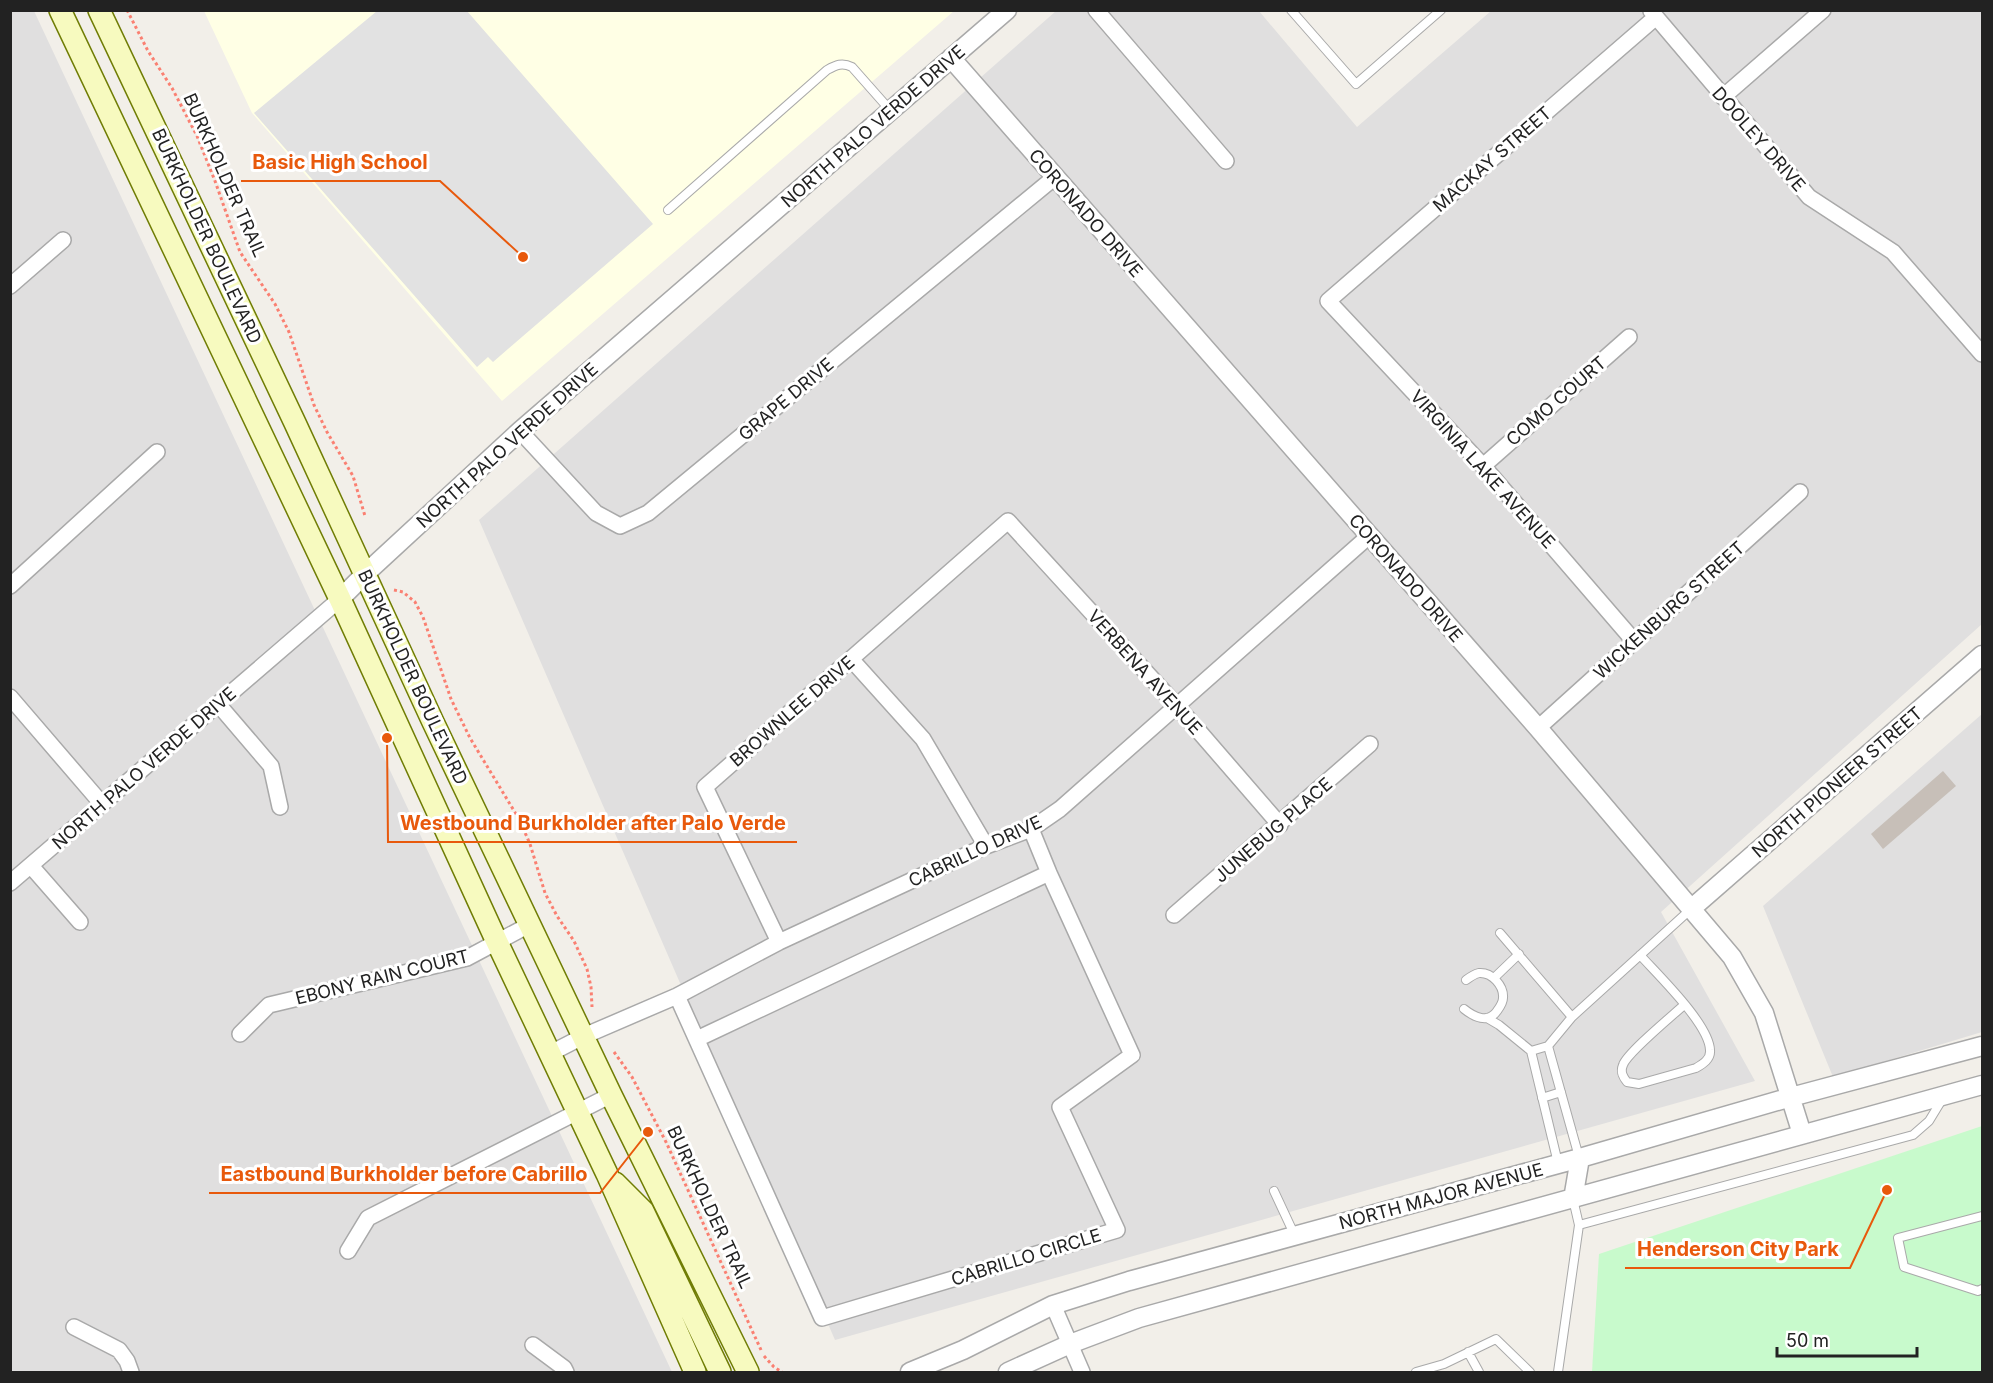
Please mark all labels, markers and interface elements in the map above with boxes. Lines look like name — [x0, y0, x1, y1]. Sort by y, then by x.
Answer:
street label: NORTH PALO VERDE DRIVE — [777, 41, 969, 211]
street label: DOOLEY DRIVE — [1708, 83, 1810, 195]
street label: BURKHOLDER TRAIL — [179, 90, 271, 260]
street label: MACKAY STREET — [1429, 102, 1555, 216]
street label: BURKHOLDER BOULEVARD — [148, 125, 266, 347]
callout: Basic High School — [241, 143, 440, 181]
street label: CORONADO DRIVE — [1025, 145, 1147, 281]
text: Basic High School — [252, 150, 428, 174]
street label: COMO COURT — [1502, 352, 1610, 450]
street label: GRAPE DRIVE — [734, 353, 838, 445]
street label: NORTH PALO VERDE DRIVE — [412, 358, 602, 532]
street label: VIRGINIA LAKE AVENUE — [1406, 386, 1560, 552]
street label: CORONADO DRIVE — [1345, 510, 1467, 646]
street label: WICKENBURG STREET — [1589, 537, 1749, 683]
street label: BURKHOLDER BOULEVARD — [354, 566, 472, 788]
street label: VERBENA AVENUE — [1083, 605, 1207, 739]
street label: BROWNLEE DRIVE — [726, 651, 858, 771]
street label: NORTH PALO VERDE DRIVE — [48, 683, 240, 853]
street label: NORTH PIONEER STREET — [1748, 702, 1926, 862]
street label: JUNEBUG PLACE — [1210, 773, 1336, 887]
callout: Westbound Burkholder after Palo Verde — [388, 804, 797, 842]
text: Westbound Burkholder after Palo Verde — [400, 811, 786, 835]
street label: CABRILLO DRIVE — [905, 811, 1045, 891]
street label: EBONY RAIN COURT — [293, 945, 471, 1009]
street label: BURKHOLDER TRAIL — [663, 1122, 757, 1292]
callout: Eastbound Burkholder before Cabrillo — [209, 1155, 600, 1193]
street label: NORTH MAJOR AVENUE — [1337, 1159, 1545, 1233]
text: Eastbound Burkholder before Cabrillo — [220, 1162, 588, 1186]
street label: CABRILLO CIRCLE — [948, 1224, 1104, 1290]
callout: Henderson City Park — [1625, 1230, 1850, 1268]
text: Henderson City Park — [1637, 1237, 1839, 1261]
scale bar — [1777, 1320, 1916, 1358]
text: 50 m — [1786, 1330, 1829, 1351]

